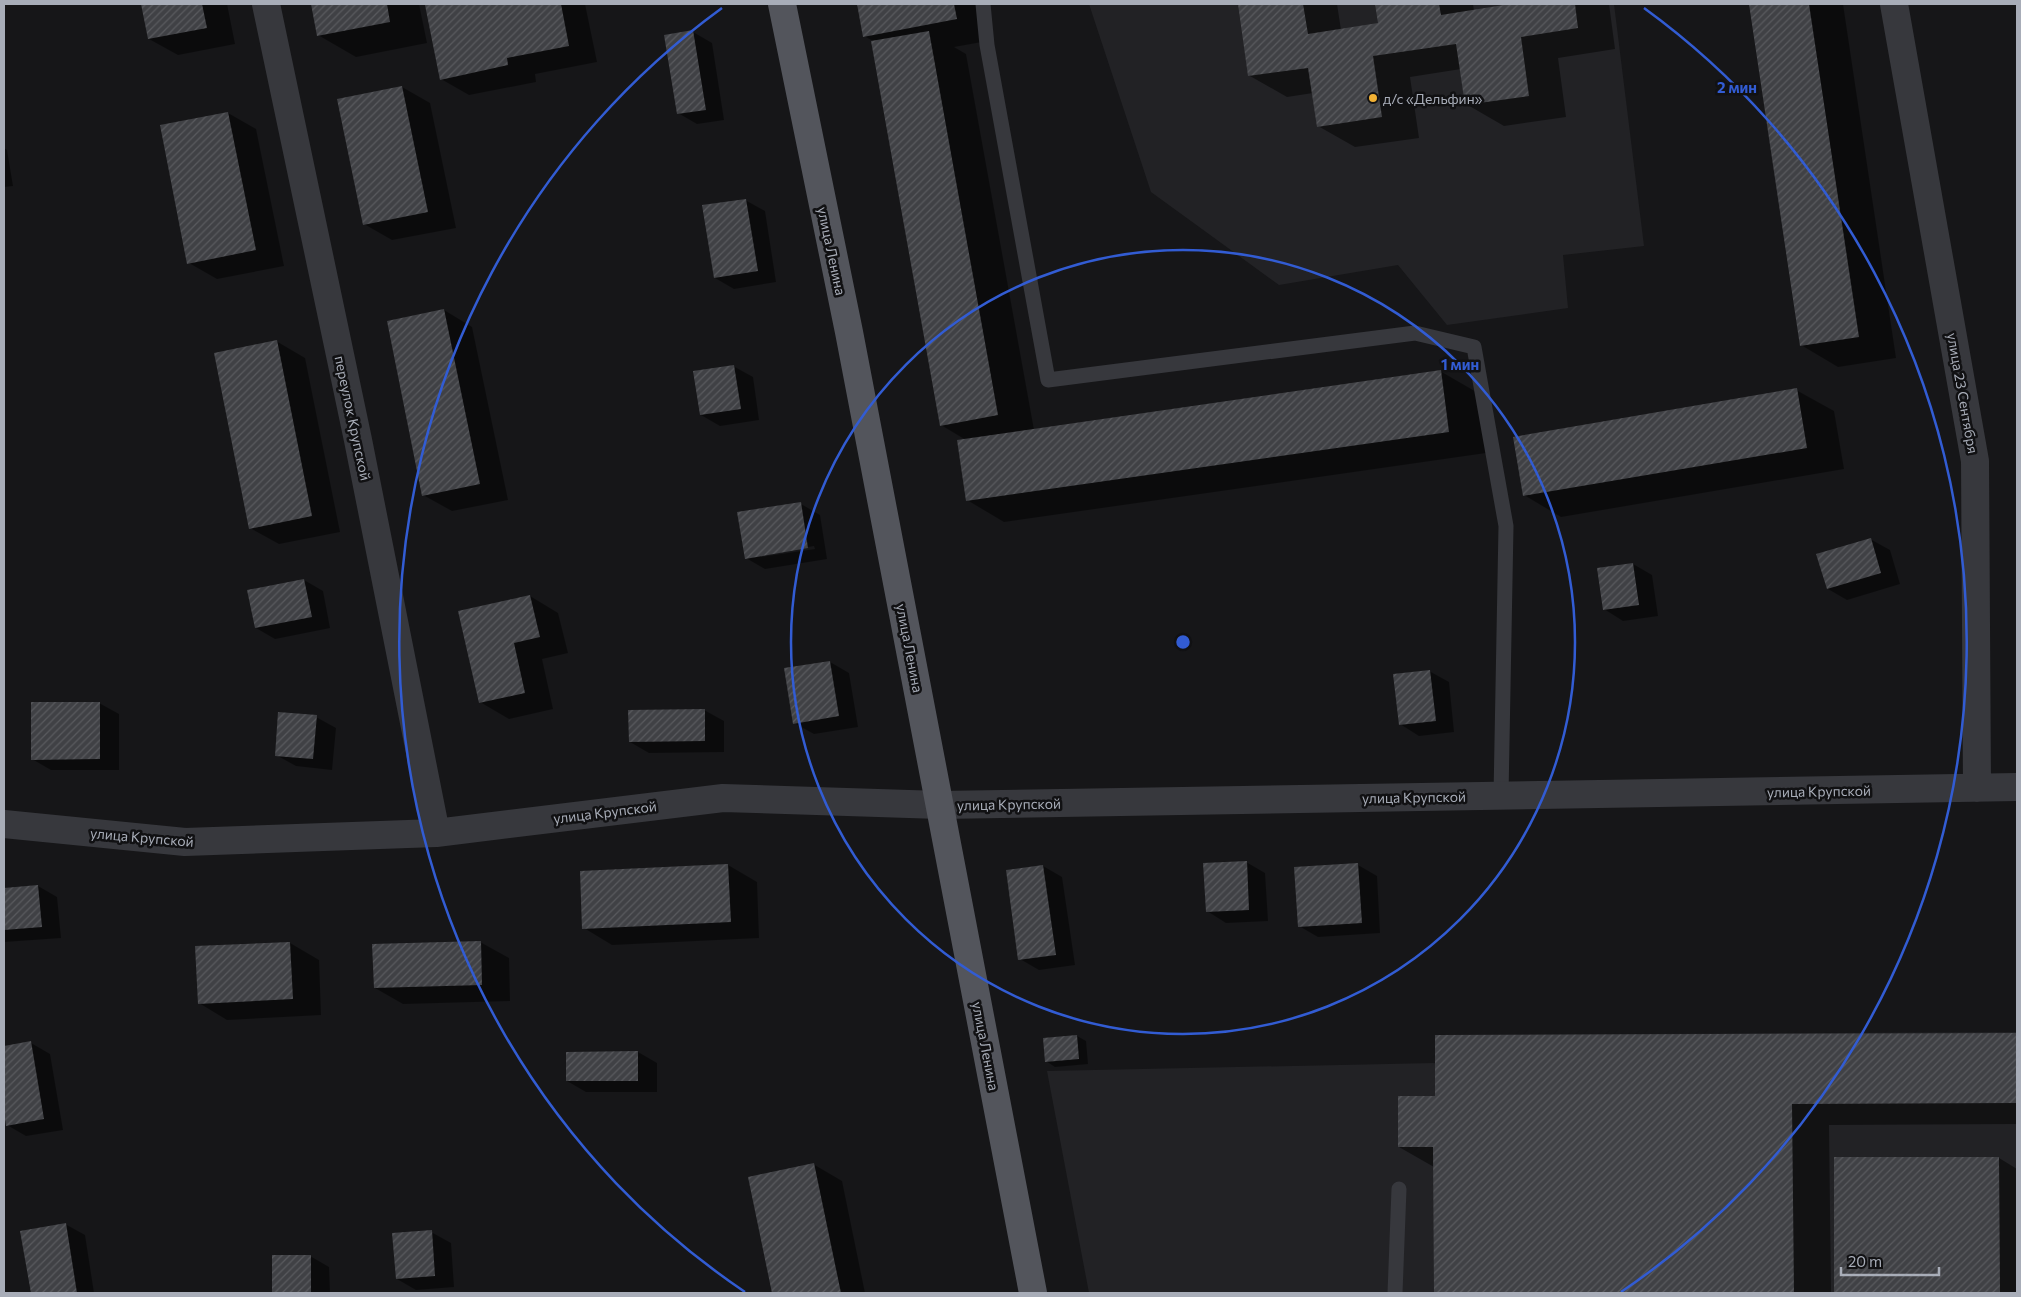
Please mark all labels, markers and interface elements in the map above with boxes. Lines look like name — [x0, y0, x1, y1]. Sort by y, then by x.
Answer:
text: 2 мин — [1717, 78, 1757, 96]
place label: д/с «Дельфин» — [1383, 90, 1483, 107]
marker: д/с «Дельфин» — [1367, 92, 1379, 104]
street label: улица Ленина — [814, 205, 850, 297]
street label: улица 23 Сентября — [1944, 331, 1982, 455]
street label: переулок Крупской — [331, 354, 375, 482]
text: 1 мин — [1441, 355, 1479, 373]
street label: улица Ленина — [893, 602, 927, 694]
centre of rings — [1174, 633, 1192, 651]
street label: улица Крупской — [1767, 782, 1871, 800]
street label: улица Крупской — [1362, 788, 1466, 806]
street label: улица Крупской — [957, 795, 1061, 813]
street label: улица Крупской — [552, 797, 658, 827]
street label: улица Крупской — [89, 824, 195, 850]
street label: улица Ленина — [969, 1000, 1003, 1092]
scale bar — [1841, 1244, 1938, 1276]
text: 20 m — [1848, 1252, 1882, 1270]

